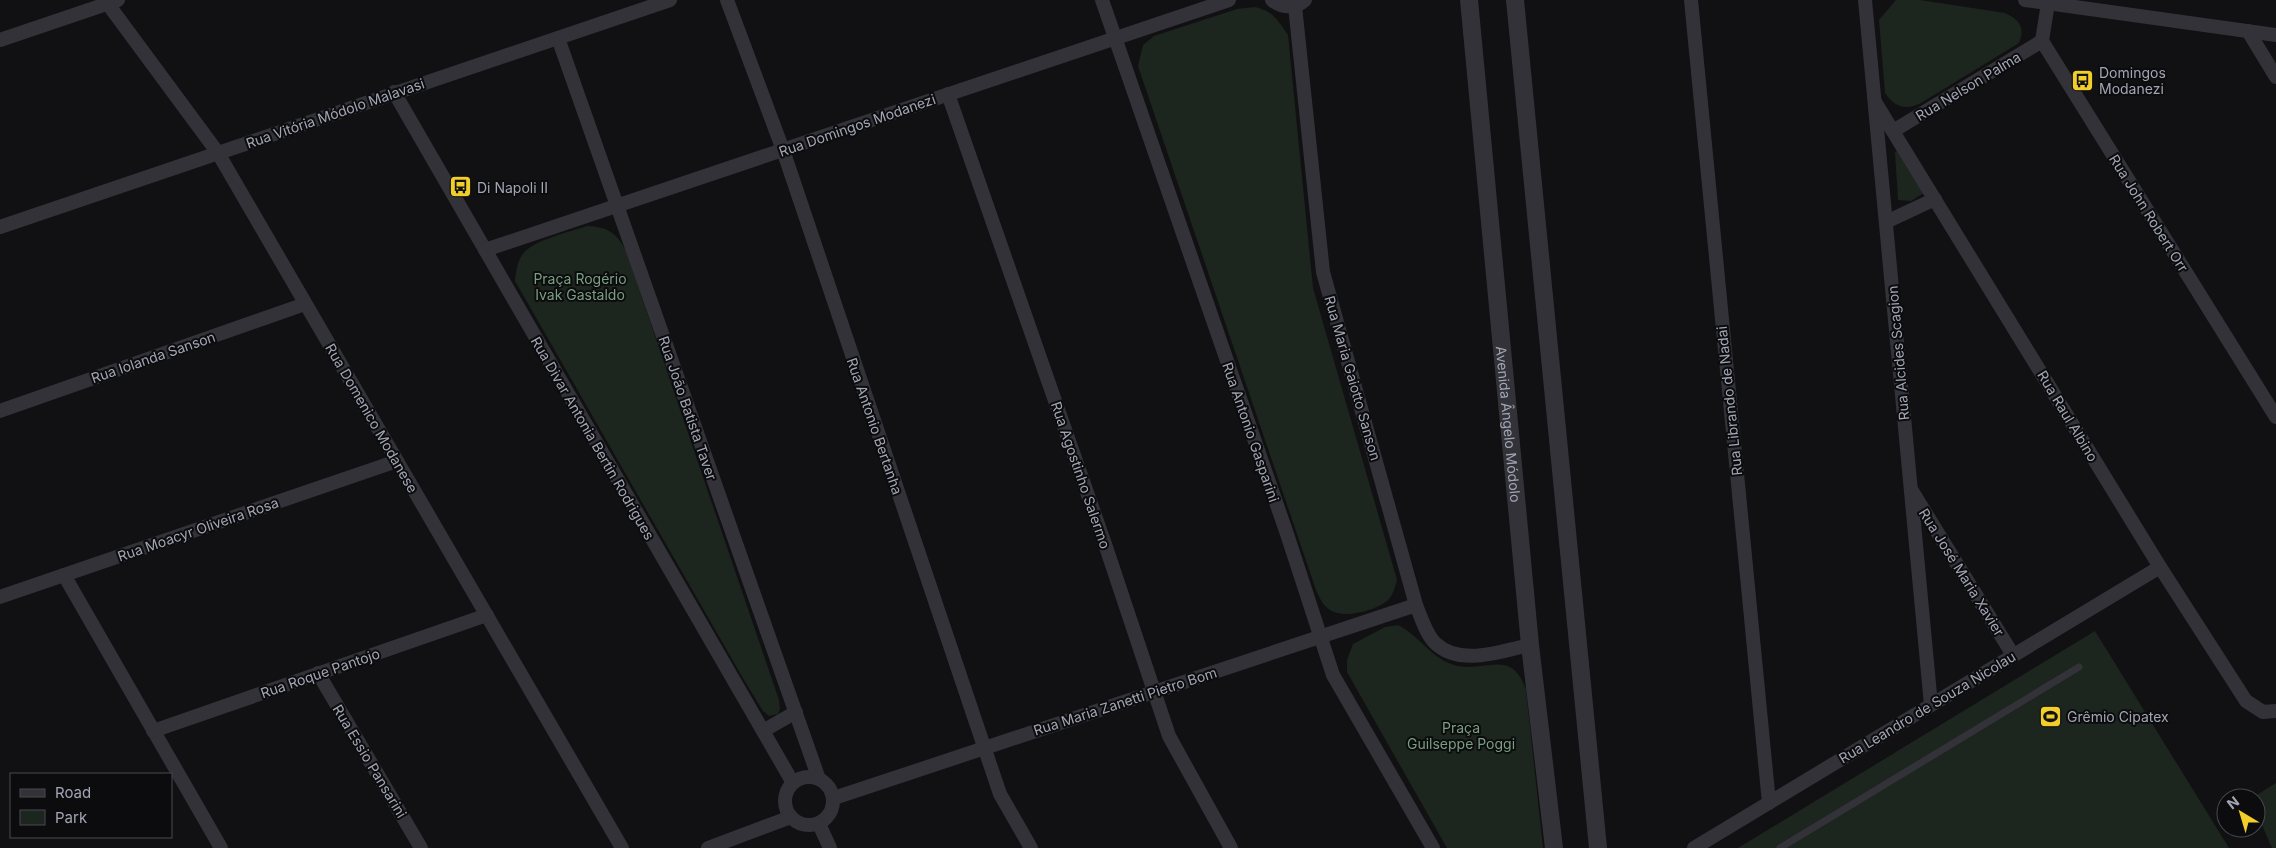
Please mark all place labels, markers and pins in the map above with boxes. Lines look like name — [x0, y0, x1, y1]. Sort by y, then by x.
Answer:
place label: Domingos Modanezi — [2099, 64, 2166, 97]
bus stop icon: Domingos Modanezi — [2071, 68, 2095, 92]
bus stop icon: Di Napoli II — [449, 175, 473, 199]
place label: Di Napoli II — [477, 179, 548, 196]
sports icon: Grêmio Cipatex — [2039, 704, 2063, 728]
place label: Grêmio Cipatex — [2067, 708, 2169, 725]

